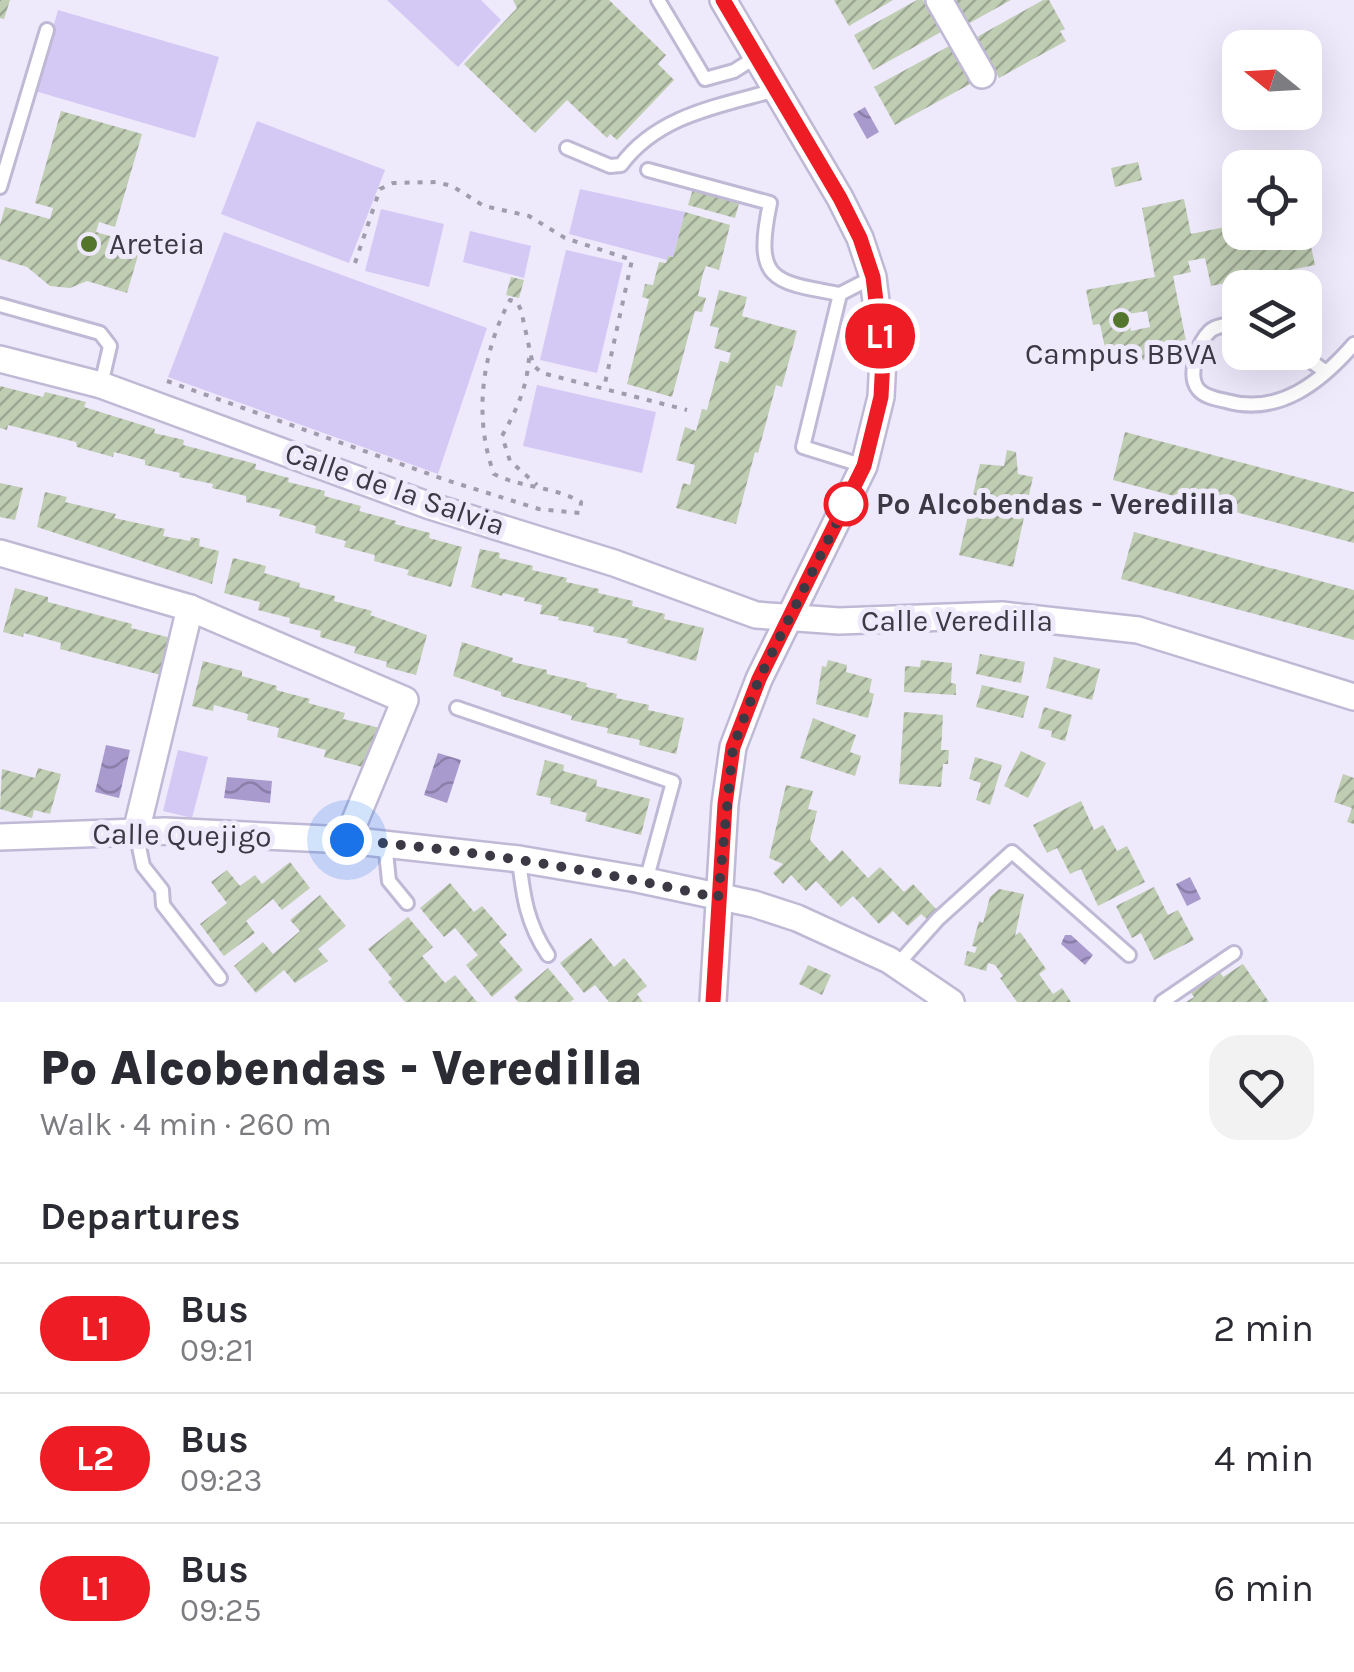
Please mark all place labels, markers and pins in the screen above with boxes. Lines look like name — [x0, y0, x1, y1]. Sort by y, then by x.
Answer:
place label: Areteia — [109, 226, 205, 262]
marker: Areteia — [78, 233, 100, 255]
marker: Campus BBVA — [1110, 309, 1132, 331]
place label: Campus BBVA — [1025, 336, 1217, 372]
marker: Pº Alcobendas - Veredilla — [825, 483, 867, 525]
place label: Pº Alcobendas - Veredilla — [876, 486, 1234, 522]

